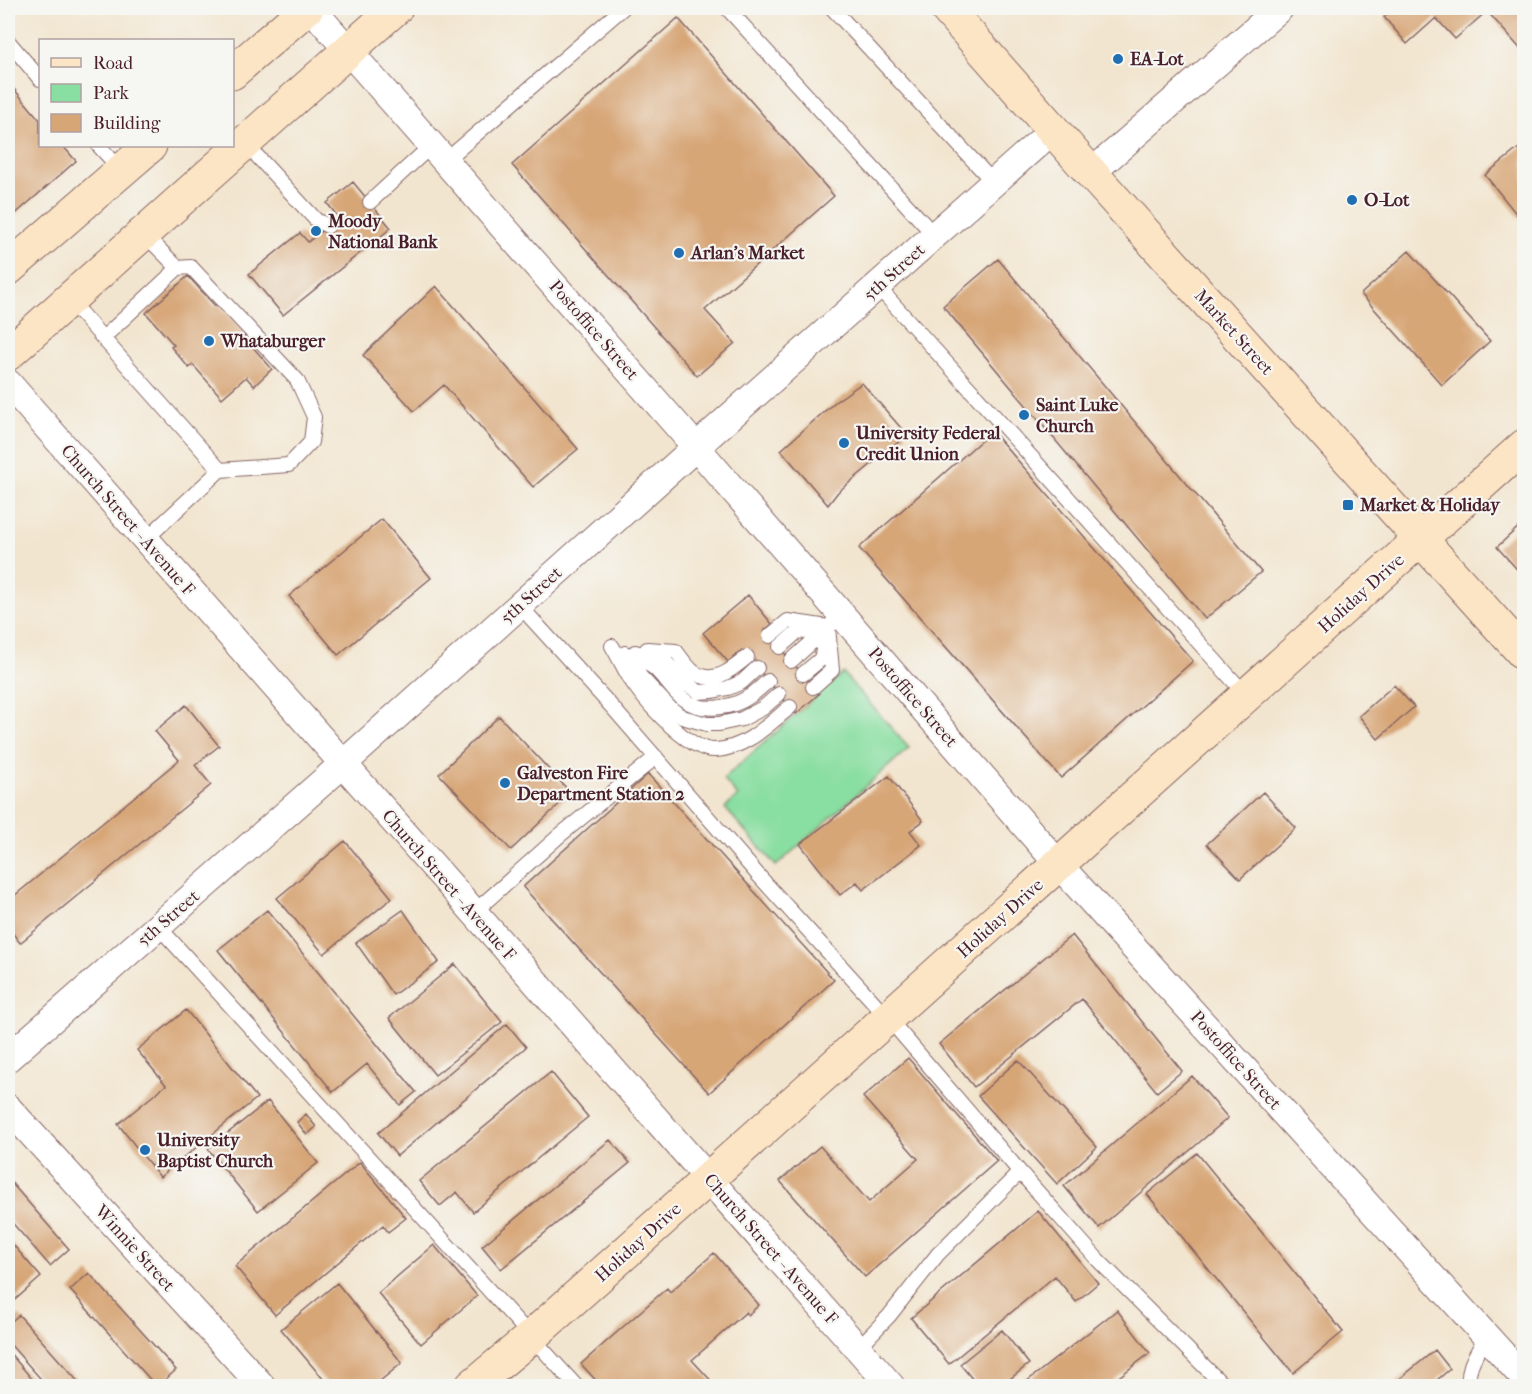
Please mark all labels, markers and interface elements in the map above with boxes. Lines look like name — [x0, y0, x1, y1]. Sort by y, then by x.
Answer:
legend — [39, 39, 234, 147]
place label: EA-Lot — [1130, 49, 1184, 70]
marker: EA-Lot — [1111, 52, 1125, 66]
text: Road — [93, 53, 133, 74]
text: Park — [93, 83, 130, 104]
text: Building — [93, 113, 161, 134]
place label: O-Lot — [1364, 190, 1410, 211]
marker: O-Lot — [1345, 193, 1359, 207]
place label: Moody National Bank — [327, 211, 438, 253]
marker: Moody National Bank — [309, 224, 323, 238]
street label: 5th Street — [859, 239, 930, 305]
place label: Arlan's Market — [690, 243, 805, 264]
marker: Arlan's Market — [672, 246, 686, 260]
street label: Postoffice Street — [544, 276, 643, 385]
street label: Market Street — [1190, 285, 1278, 380]
place label: Whataburger — [220, 331, 325, 352]
marker: Whataburger — [202, 334, 216, 348]
place label: Saint Luke Church — [1036, 395, 1119, 437]
marker: Saint Luke Church — [1017, 408, 1031, 422]
place label: University Federal Credit Union — [855, 423, 1002, 465]
marker: University Federal Credit Union — [837, 436, 851, 450]
street label: Church Street - Avenue F — [56, 441, 199, 600]
place label: Market & Holiday — [1359, 495, 1501, 516]
marker: Market & Holiday — [1341, 498, 1355, 512]
street label: Holiday Drive — [1314, 549, 1409, 637]
street label: 5th Street — [496, 562, 567, 628]
street label: Postoffice Street — [863, 643, 962, 752]
place label: Galveston Fire Department Station 2 — [517, 763, 685, 805]
marker: Galveston Fire Department Station 2 — [498, 776, 512, 790]
street label: Church Street - Avenue F — [377, 806, 520, 965]
street label: Holiday Drive — [953, 874, 1048, 962]
street label: 5th Street — [133, 885, 204, 951]
street label: Postoffice Street — [1186, 1007, 1286, 1115]
place label: University Baptist Church — [156, 1130, 274, 1172]
marker: University Baptist Church — [138, 1143, 152, 1157]
street label: Church Street - Avenue F — [699, 1170, 842, 1329]
street label: Holiday Drive — [591, 1198, 686, 1286]
street label: Winnie Street — [90, 1200, 179, 1296]

